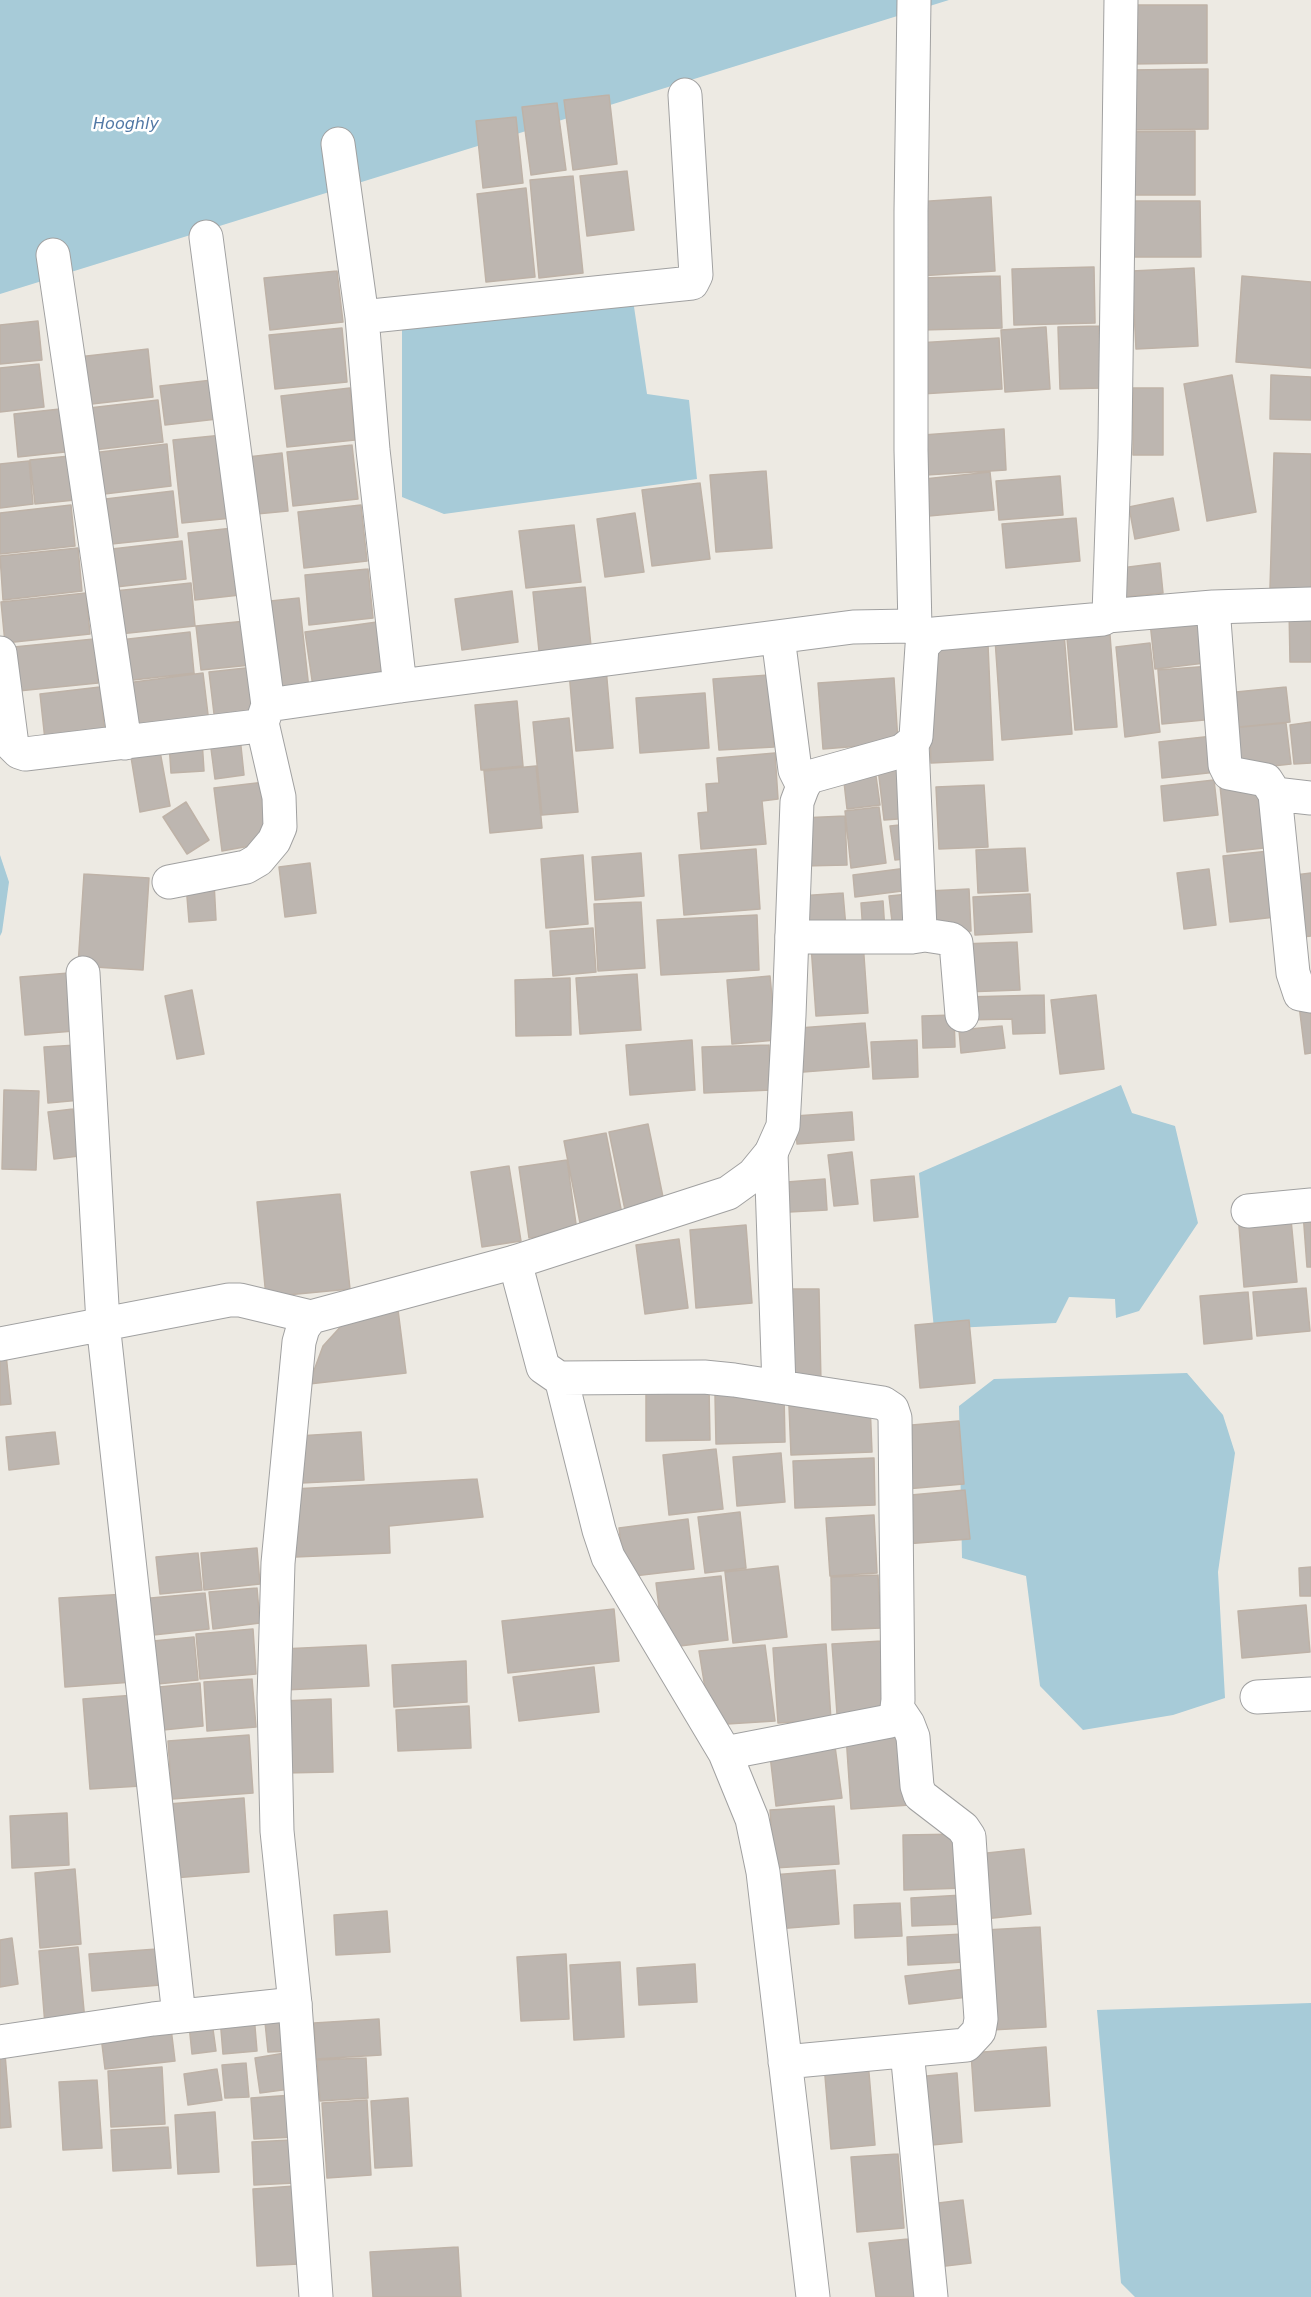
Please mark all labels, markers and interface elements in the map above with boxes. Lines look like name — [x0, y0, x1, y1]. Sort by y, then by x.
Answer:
water label: Hooghly — [93, 115, 159, 135]

